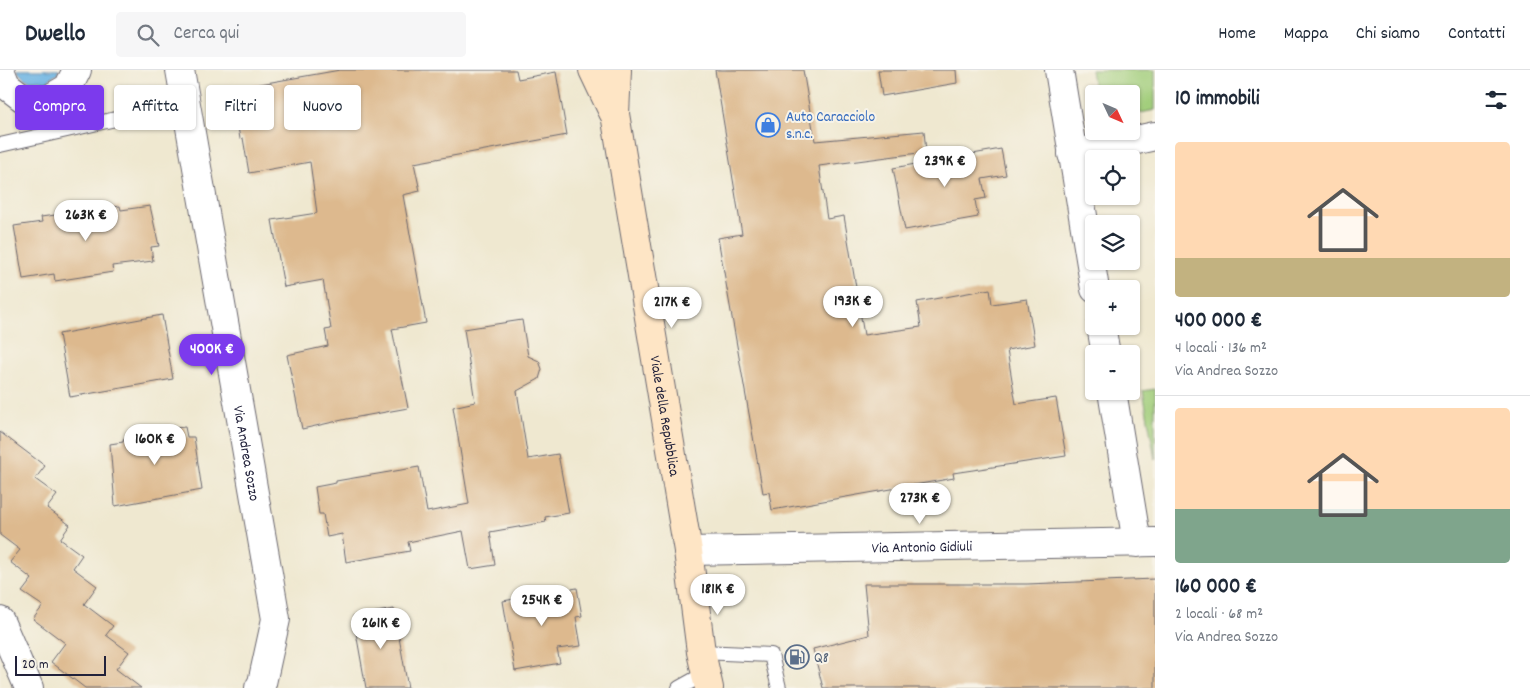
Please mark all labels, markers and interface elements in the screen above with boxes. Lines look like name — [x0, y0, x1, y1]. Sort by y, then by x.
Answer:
search box — [116, 12, 466, 57]
text: Dwello — [25, 18, 86, 52]
icon: search — [134, 21, 162, 49]
text: Cerca qui — [174, 21, 239, 48]
text: Home — [1218, 22, 1256, 47]
text: Mappa — [1284, 22, 1328, 47]
text: Chi siamo — [1356, 22, 1420, 47]
text: Contatti — [1448, 22, 1505, 47]
chip: Compra — [15, 85, 104, 130]
chip: Affitta — [114, 85, 196, 130]
chip: Filtri — [206, 85, 274, 130]
chip: Nuovo — [284, 85, 361, 130]
north arrow — [1085, 85, 1140, 140]
map controls — [1085, 85, 1140, 400]
text: 10 immobili — [1175, 85, 1260, 115]
icon: filters — [1482, 86, 1510, 114]
place label: Auto Caracciolo s.n.c. — [786, 107, 875, 146]
shop icon: Auto Caracciolo s.n.c. — [755, 112, 781, 138]
pin: 239K € — [904, 146, 986, 188]
text: 239K € — [924, 150, 966, 173]
button: locate — [1085, 150, 1140, 205]
icon: home — [1298, 175, 1388, 265]
pin: 263K € — [45, 200, 127, 242]
text: 263K € — [65, 204, 107, 227]
button: layers — [1085, 215, 1140, 270]
button: + — [1085, 280, 1140, 335]
pin: 217K € — [631, 286, 713, 329]
pin: 193K € — [812, 286, 894, 328]
text: 193K € — [834, 290, 872, 313]
text: 217K € — [654, 291, 690, 314]
text: 400 000 € — [1175, 307, 1262, 337]
pin: 400K € — [171, 334, 253, 376]
text: 4 locali · 136 m² — [1175, 337, 1267, 360]
text: 400K € — [190, 338, 234, 361]
button: − — [1085, 345, 1140, 400]
street label: Viale della Repubblica — [643, 354, 684, 479]
text: Via Andrea Sozzo — [1175, 360, 1278, 383]
street label: Via Andrea Sozzo — [226, 404, 264, 503]
pin: 160K € — [114, 424, 196, 466]
text: 160K € — [135, 428, 175, 451]
icon: home — [1298, 440, 1388, 530]
pin: 273K € — [879, 482, 961, 525]
text: 273K € — [900, 487, 940, 510]
street label: Via Antonio Gidiuli — [872, 537, 973, 560]
text: 160 000 € — [1175, 573, 1257, 603]
pin: 181K € — [677, 574, 759, 616]
text: 181K € — [701, 578, 735, 601]
pin: 254K € — [501, 584, 583, 627]
text: 254K € — [521, 589, 563, 612]
text: 2 locali · 68 m² — [1175, 603, 1263, 626]
pin: 261K € — [340, 608, 422, 650]
text: 261K € — [362, 612, 400, 635]
text: Via Andrea Sozzo — [1175, 626, 1278, 649]
fuel station icon: Q8 — [784, 644, 810, 670]
place label: Q8 — [814, 648, 829, 670]
scale bar — [15, 653, 106, 676]
text: 20 m — [22, 655, 49, 675]

